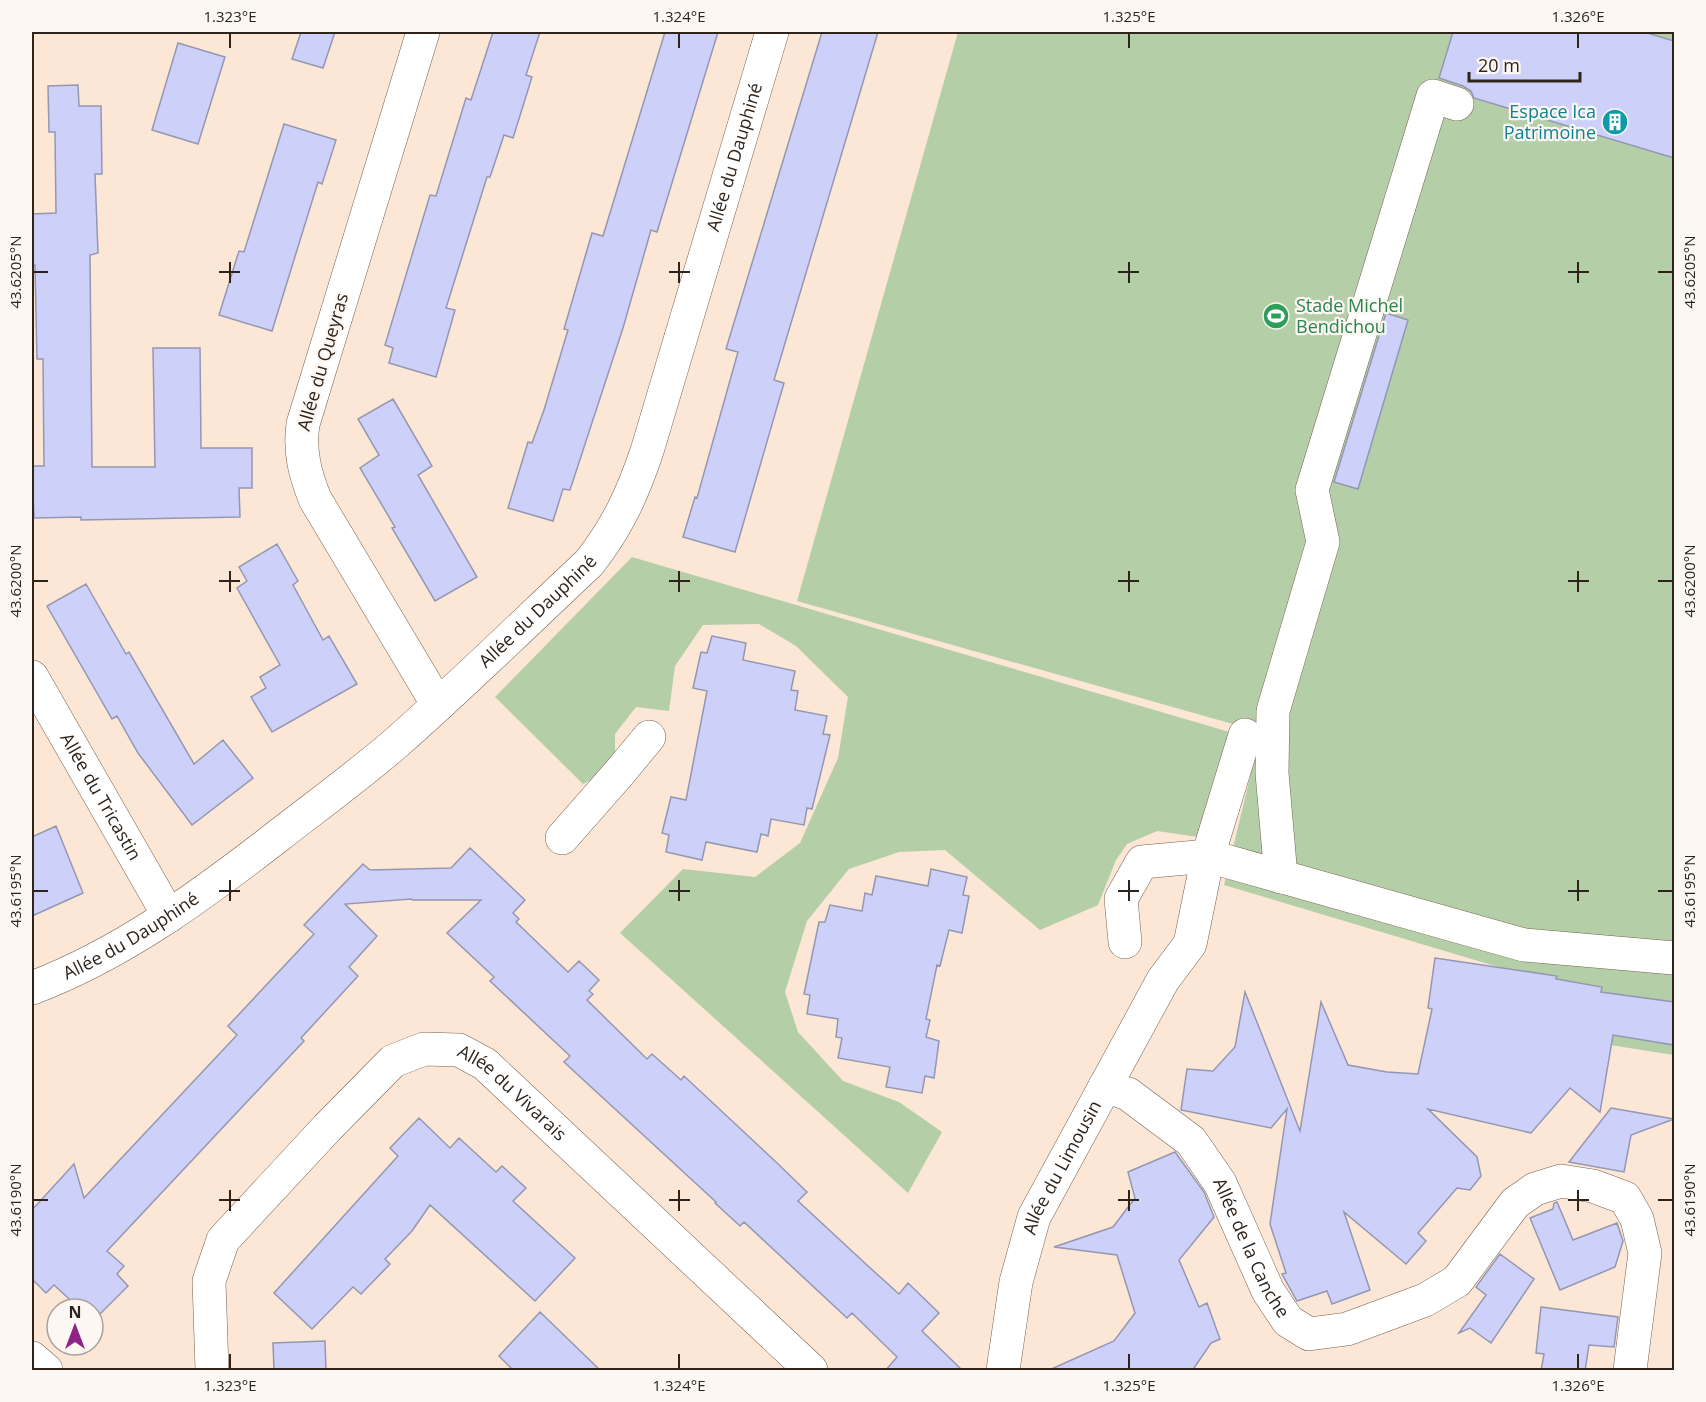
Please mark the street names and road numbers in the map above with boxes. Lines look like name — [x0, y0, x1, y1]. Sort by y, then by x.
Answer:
street label: Allée du Dauphiné — [700, 80, 767, 234]
street label: Allée du Queyras — [291, 290, 353, 433]
street label: Allée du Dauphiné — [473, 550, 602, 672]
street label: Allée du Tricastin — [55, 728, 148, 864]
street label: Allée du Dauphiné — [59, 886, 203, 985]
street label: Allée du Vivarais — [454, 1039, 572, 1146]
street label: Allée du Limousin — [1017, 1096, 1106, 1237]
street label: Allée de la Canche — [1208, 1174, 1296, 1322]

